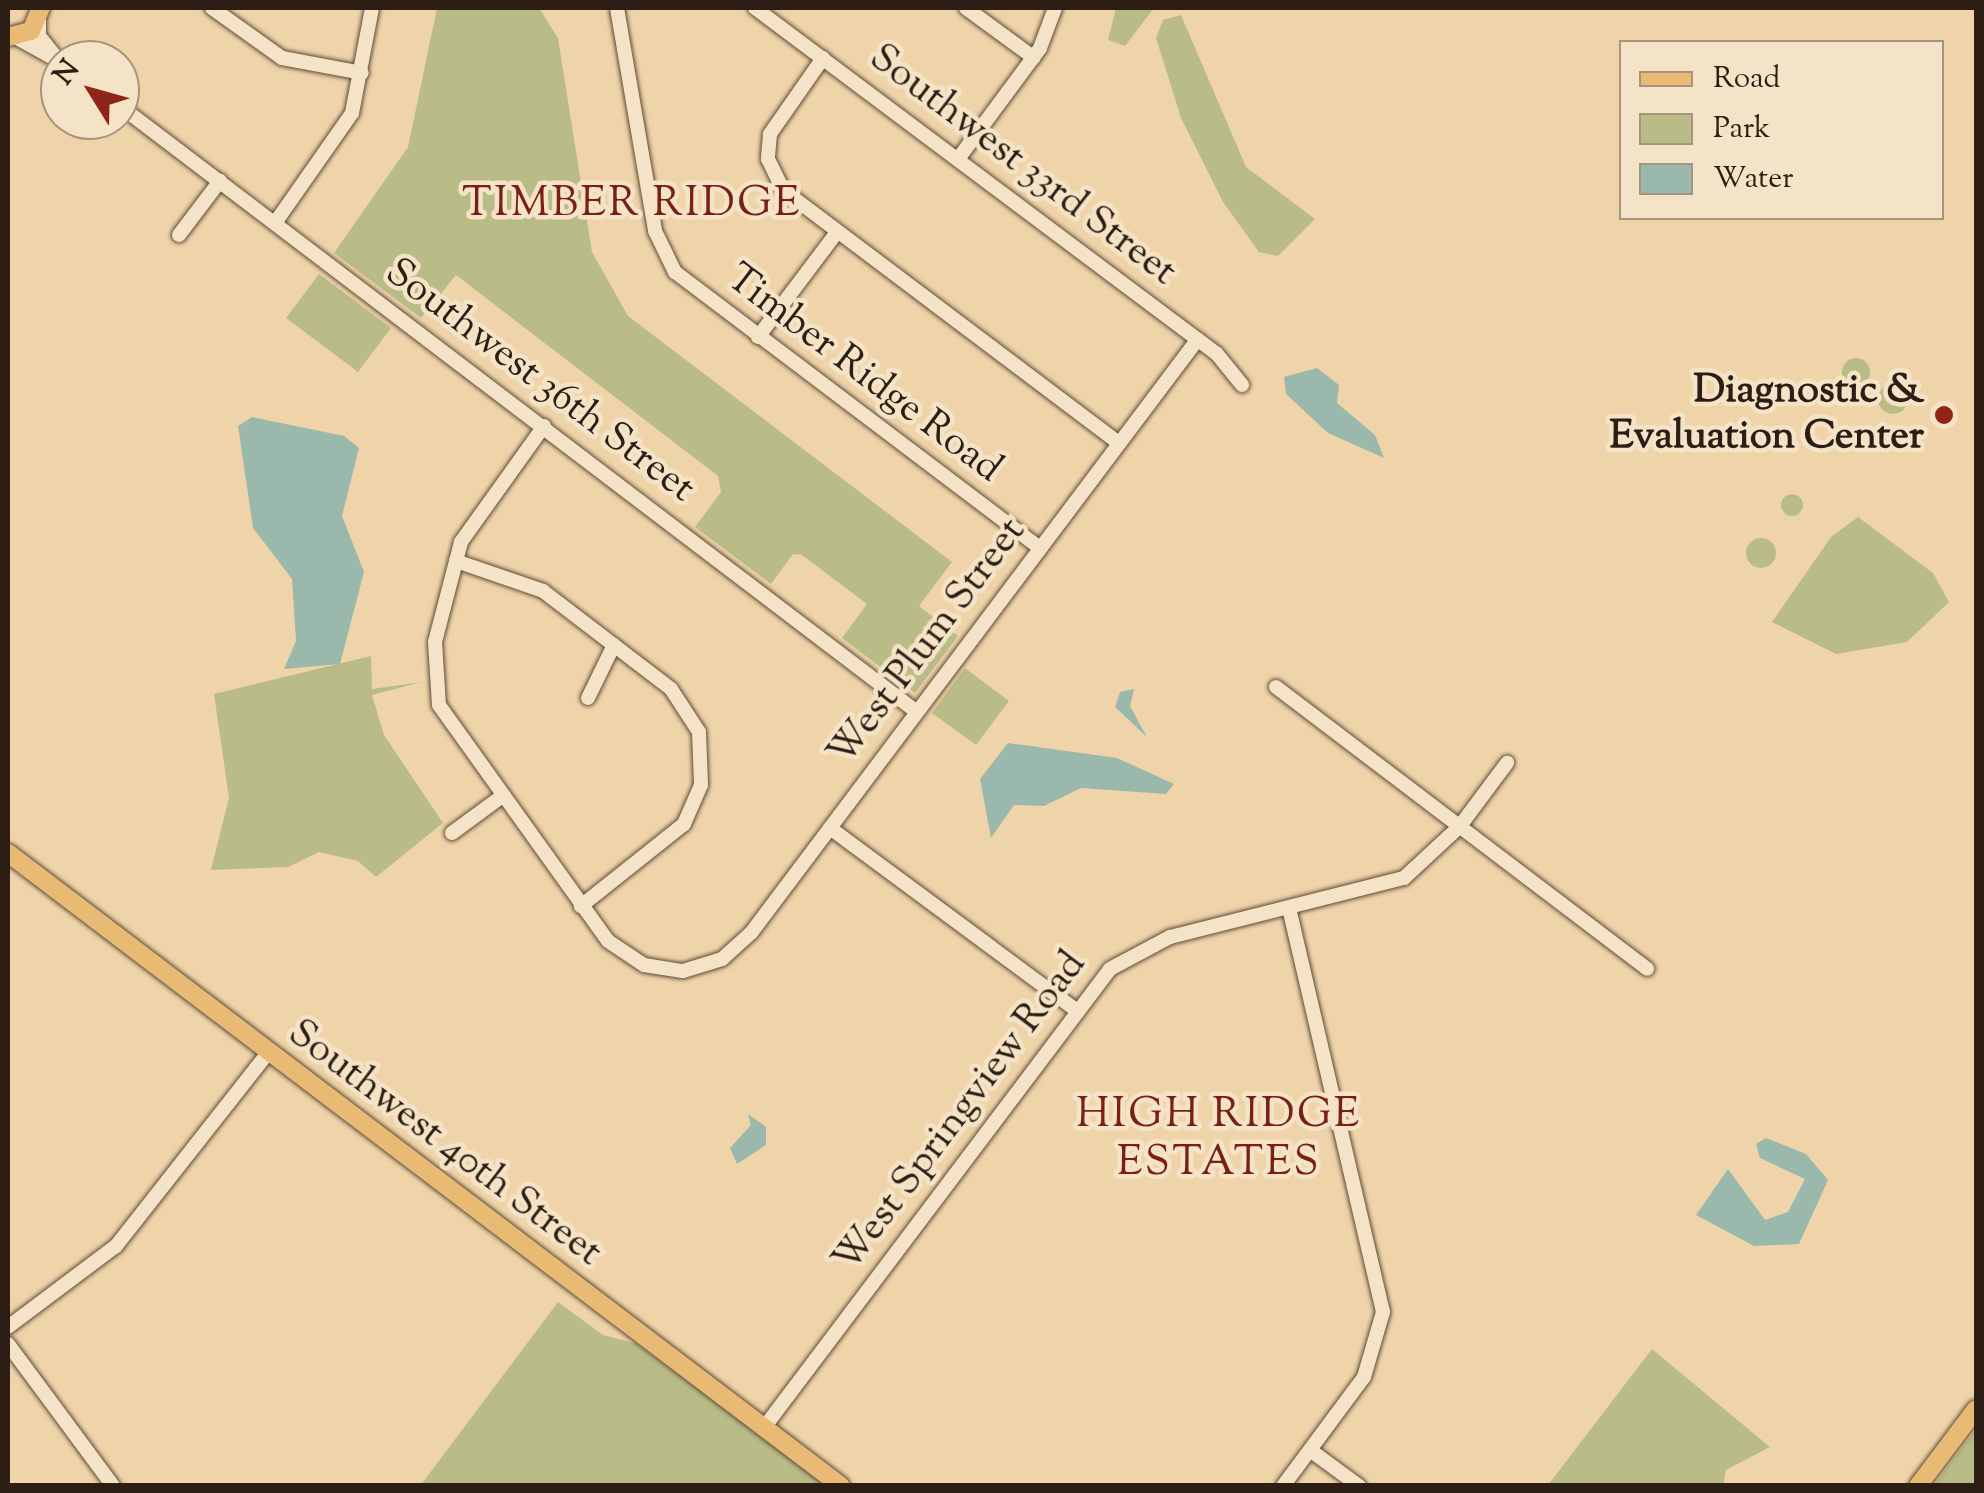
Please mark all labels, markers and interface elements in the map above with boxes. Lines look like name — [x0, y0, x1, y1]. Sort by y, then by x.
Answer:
street label: Southwest 33rd Street — [859, 35, 1185, 297]
north arrow — [40, 40, 140, 140]
legend — [1619, 40, 1944, 220]
text: N — [45, 52, 90, 94]
text: Road — [1713, 58, 1780, 101]
text: Park — [1713, 108, 1770, 151]
text: Water — [1713, 158, 1794, 201]
district label: TIMBER RIDGE — [462, 180, 802, 230]
street label: Southwest 36th Street — [375, 250, 703, 514]
street label: Timber Ridge Road — [716, 256, 1010, 494]
place label: Diagnostic & Evaluation Center — [1609, 368, 1924, 462]
marker: Diagnostic & Evaluation Center — [1933, 404, 1955, 426]
street label: West Plum Street — [819, 509, 1037, 777]
street label: West Springview Road — [824, 943, 1098, 1283]
street label: Southwest 40th Street — [278, 1010, 610, 1278]
district label: HIGH RIDGE ESTATES — [1076, 1091, 1362, 1190]

